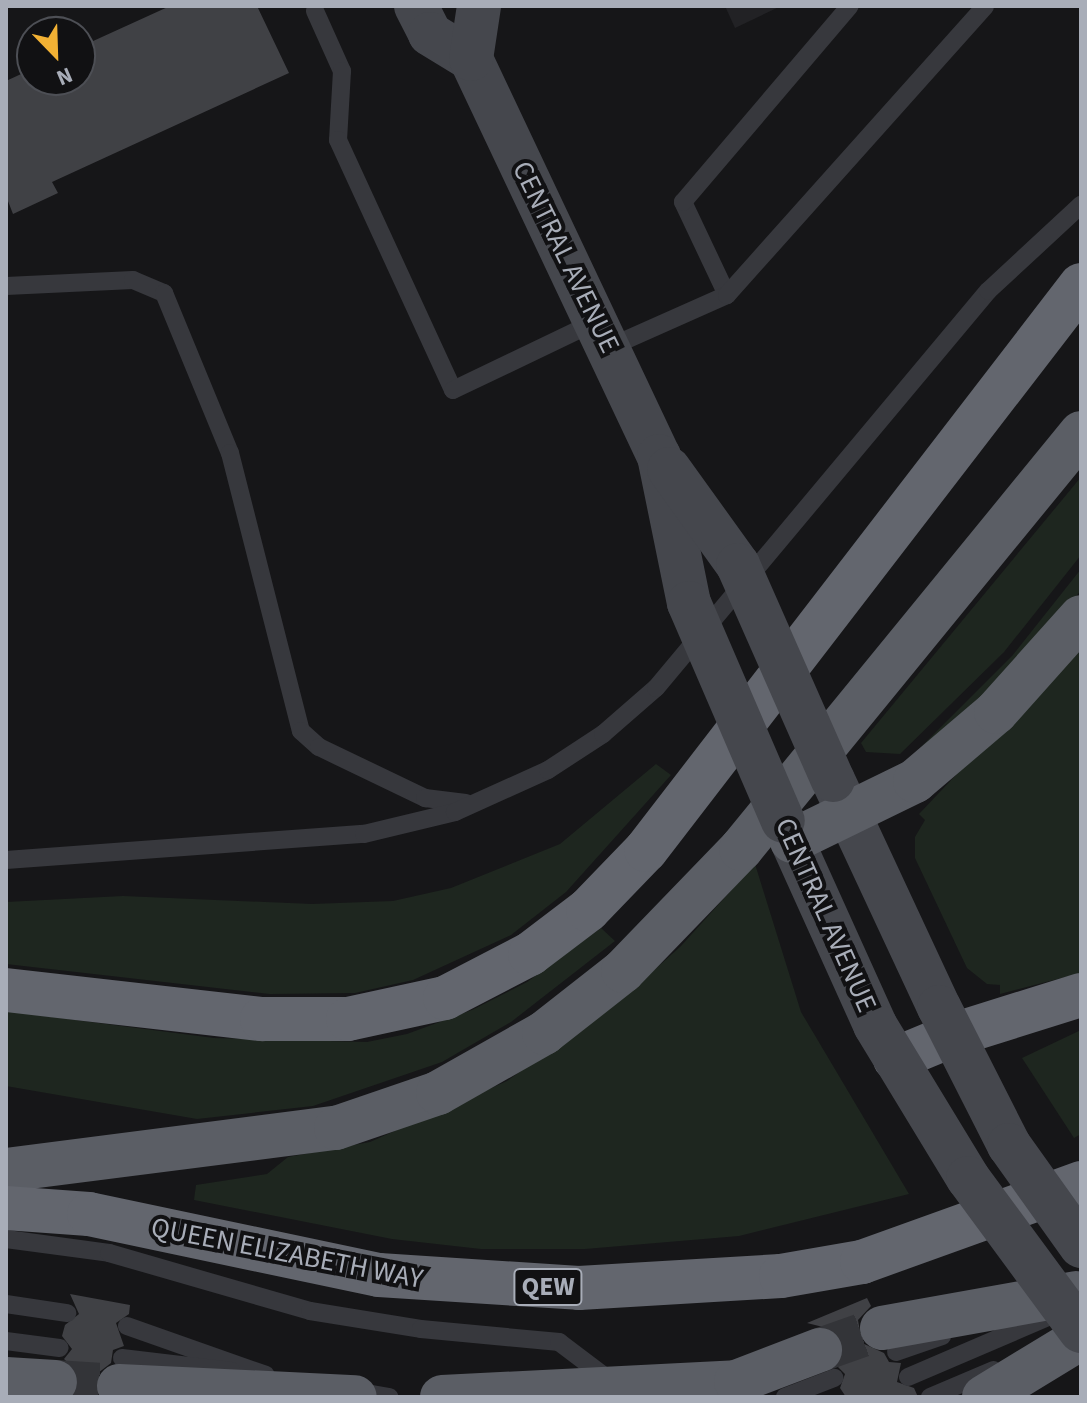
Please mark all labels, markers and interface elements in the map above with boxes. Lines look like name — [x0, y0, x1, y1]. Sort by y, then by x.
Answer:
north arrow — [16, 16, 96, 96]
text: N — [52, 59, 78, 94]
street label: CENTRAL AVENUE — [505, 156, 627, 358]
street label: CENTRAL AVENUE — [768, 813, 884, 1017]
street label: QUEEN ELIZABETH WAY — [148, 1210, 426, 1296]
road number: QEW — [512, 1265, 584, 1309]

